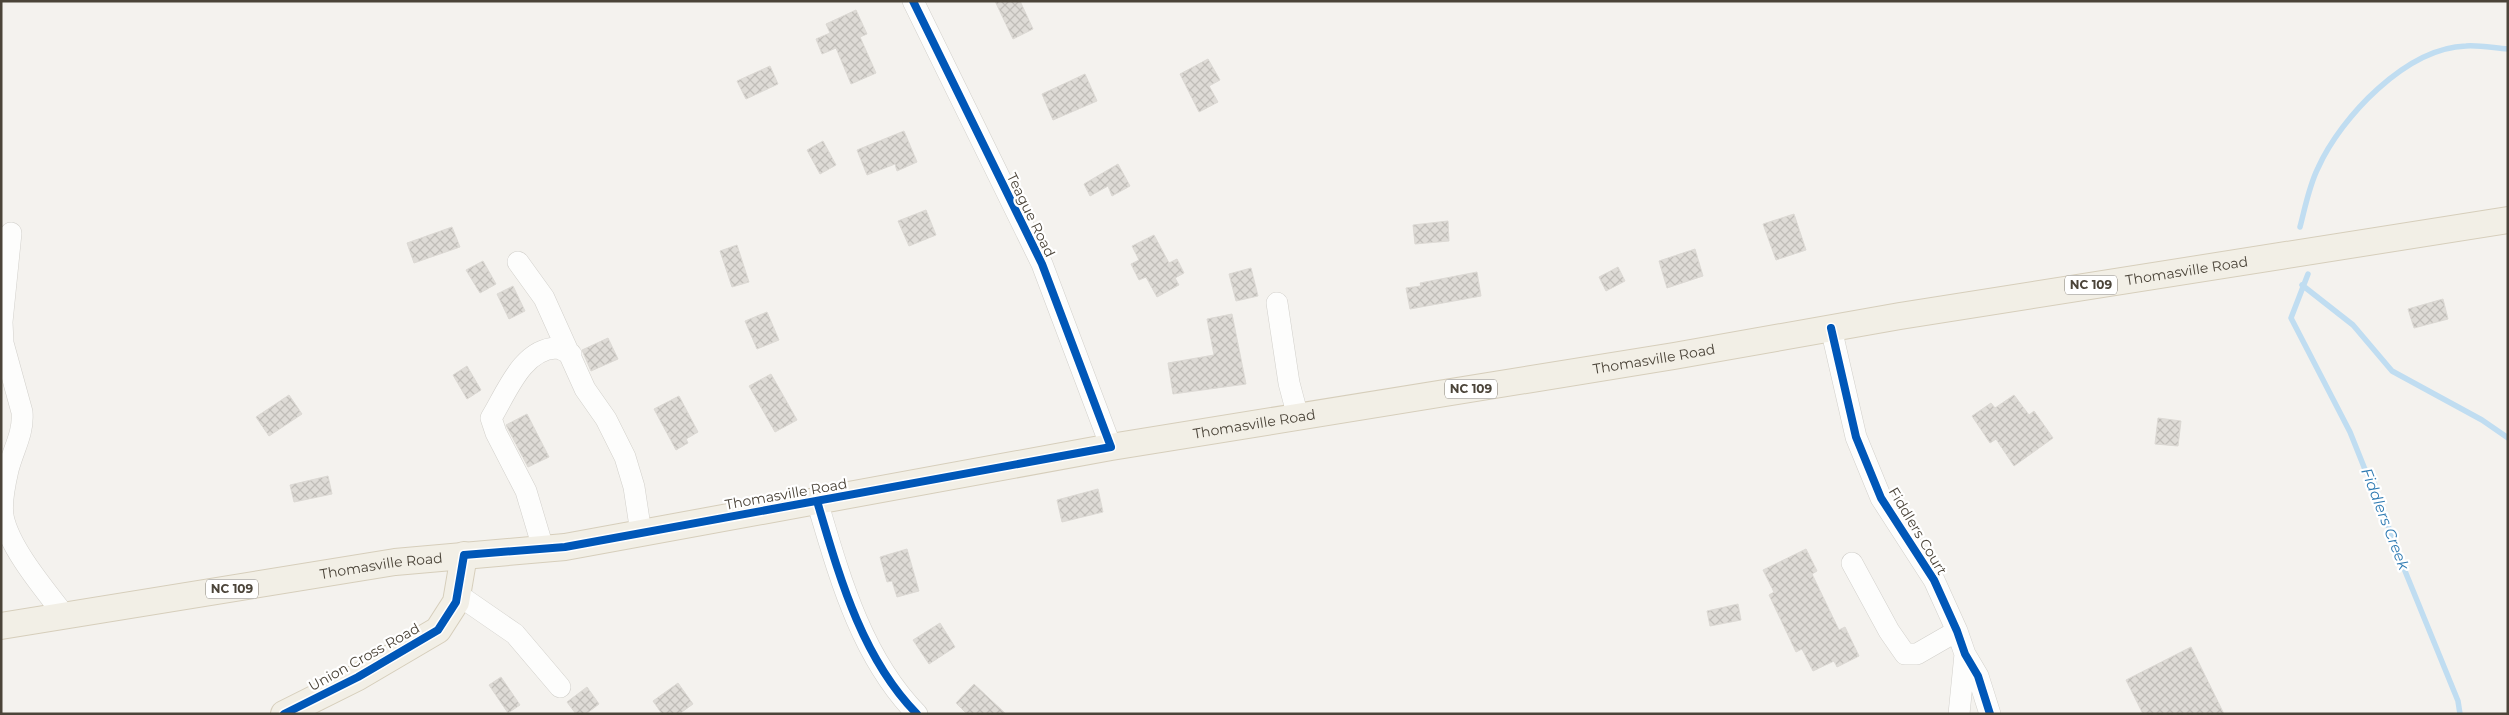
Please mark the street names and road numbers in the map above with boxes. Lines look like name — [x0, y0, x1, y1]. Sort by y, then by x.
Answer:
street label: Teague Road — [1003, 170, 1059, 260]
street label: Thomasville Road — [2124, 252, 2249, 289]
road number: NC 109 — [2065, 276, 2117, 294]
street label: Thomasville Road — [1591, 340, 1717, 378]
road number: NC 109 — [1445, 379, 1497, 398]
street label: Thomasville Road — [1192, 405, 1317, 443]
street label: Thomasville Road — [724, 474, 848, 514]
street label: Fiddlers Court — [1885, 484, 1951, 578]
street label: Thomasville Road — [318, 549, 443, 583]
road number: NC 109 — [206, 580, 258, 598]
street label: Union Cross Road — [305, 619, 423, 695]

